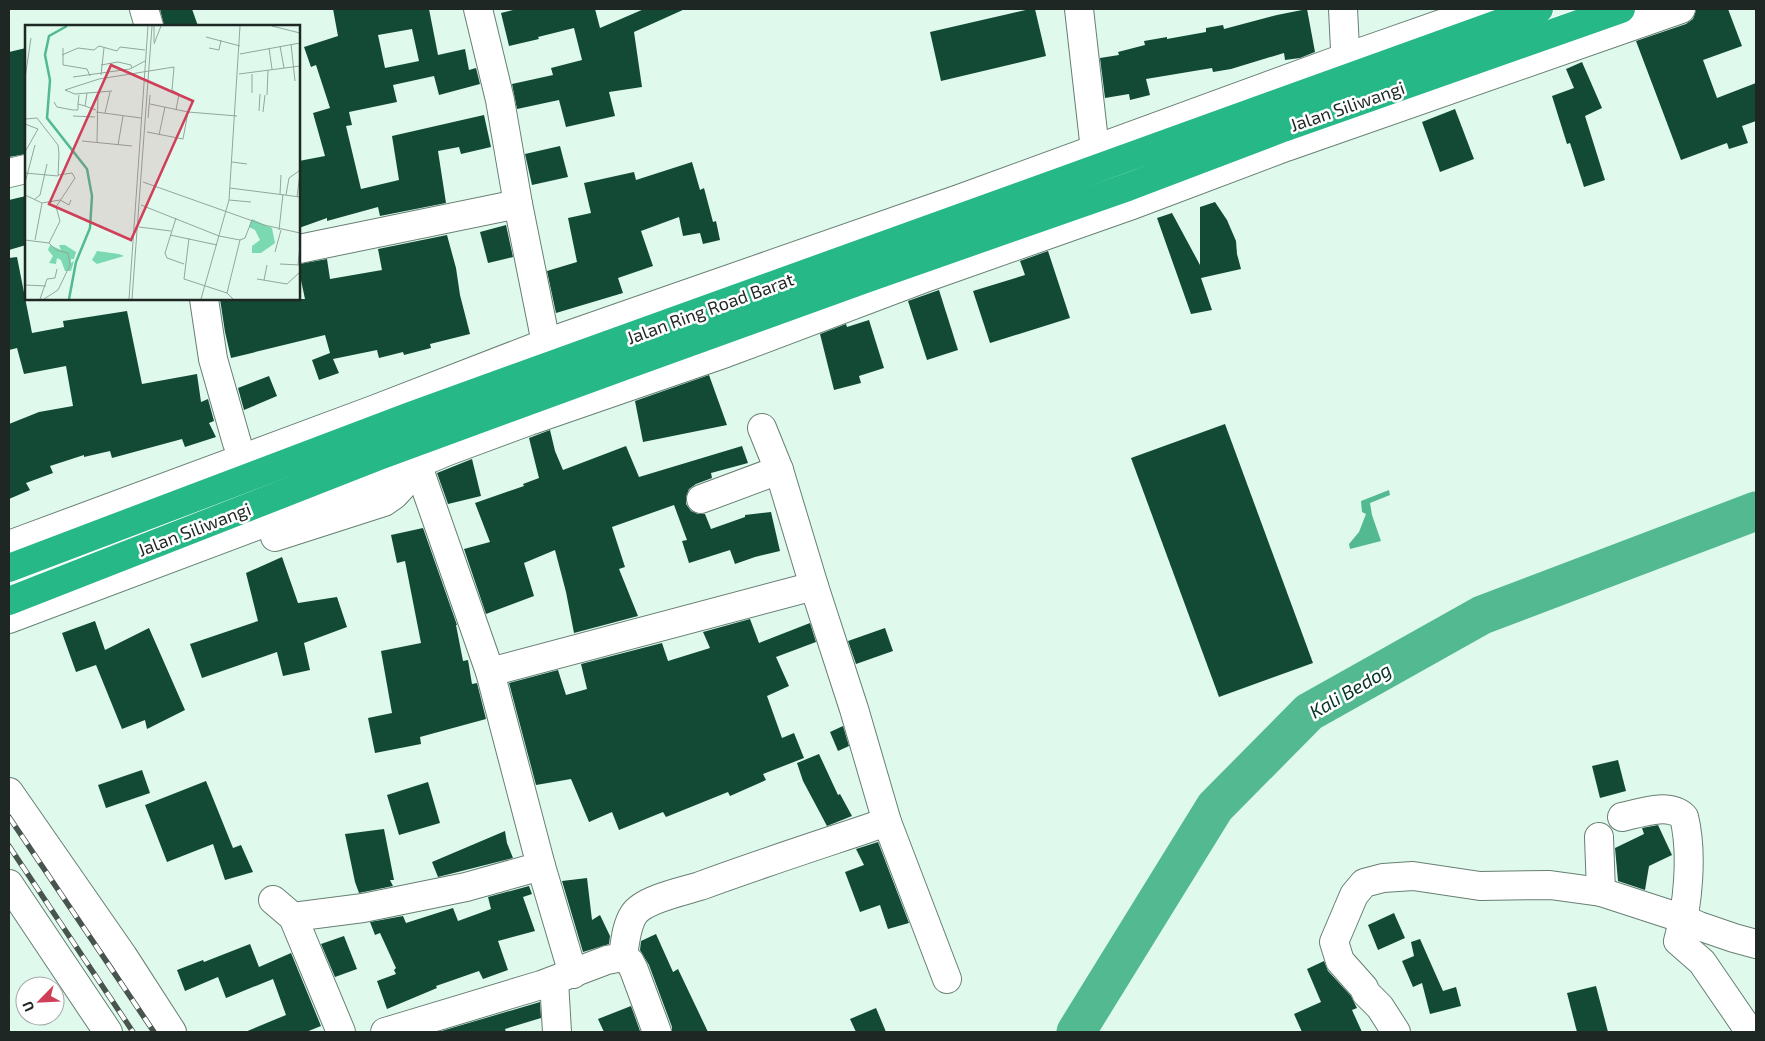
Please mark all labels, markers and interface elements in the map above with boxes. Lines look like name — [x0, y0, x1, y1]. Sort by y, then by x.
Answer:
inset map — [25, 25, 300, 300]
street label: Jalan Siliwangi — [1287, 76, 1407, 136]
street label: Jalan Ring Road Barat — [623, 267, 797, 348]
street label: Jalan Siliwangi — [134, 497, 254, 561]
water label: Kali Bedog — [1305, 657, 1395, 723]
north arrow — [15, 976, 65, 1026]
text: U — [18, 999, 37, 1014]

